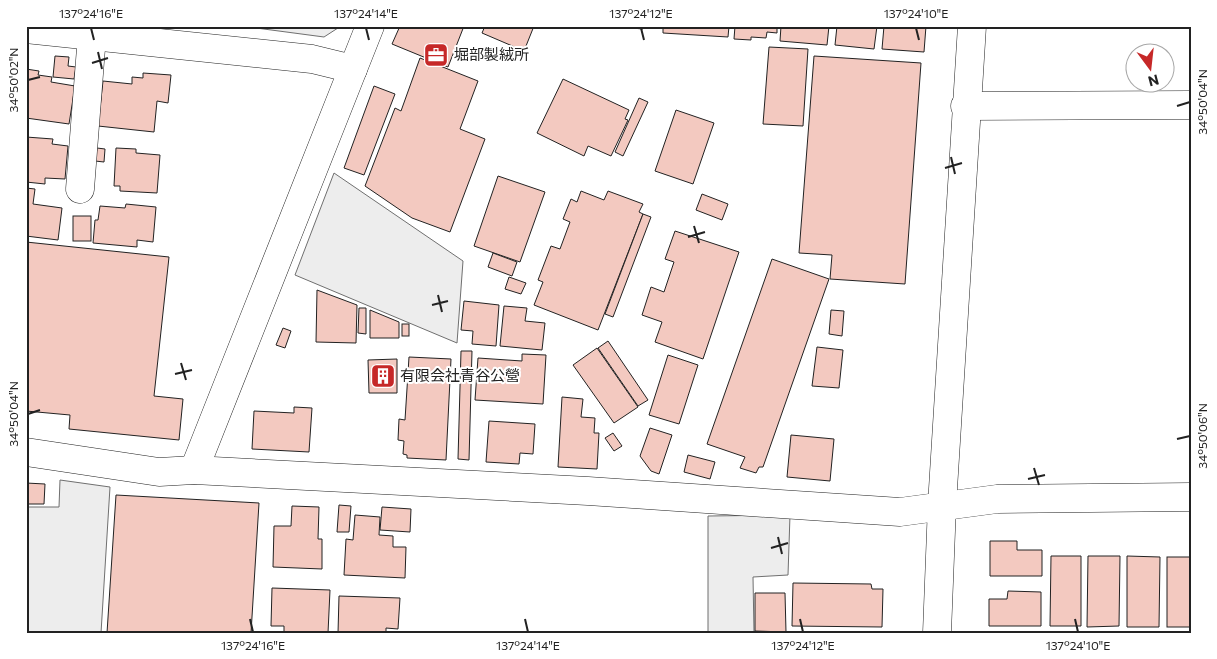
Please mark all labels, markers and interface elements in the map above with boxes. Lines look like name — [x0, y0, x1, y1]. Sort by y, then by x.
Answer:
text: 137°24'16"E — [59, 6, 123, 20]
text: 137°24'14"E — [334, 6, 398, 20]
text: 137°24'12"E — [609, 6, 673, 20]
text: 137°24'10"E — [884, 6, 948, 20]
office icon: 堀部製絨所 — [423, 42, 449, 68]
north arrow — [1124, 42, 1174, 92]
place label: 堀部製絨所 — [454, 45, 529, 63]
text: 34°50'02"N — [6, 48, 20, 112]
text: 34°50'04"N — [1195, 69, 1209, 135]
text: N — [1146, 71, 1161, 91]
building icon: 有限会社青谷公營 — [370, 363, 396, 389]
place label: 有限会社青谷公營 — [400, 366, 520, 384]
text: 34°50'04"N — [6, 381, 20, 447]
text: 34°50'06"N — [1195, 403, 1209, 469]
text: 137°24'16"E — [221, 638, 285, 652]
text: 137°24'14"E — [496, 638, 560, 652]
text: 137°24'12"E — [771, 638, 835, 652]
text: 137°24'10"E — [1046, 638, 1110, 652]

